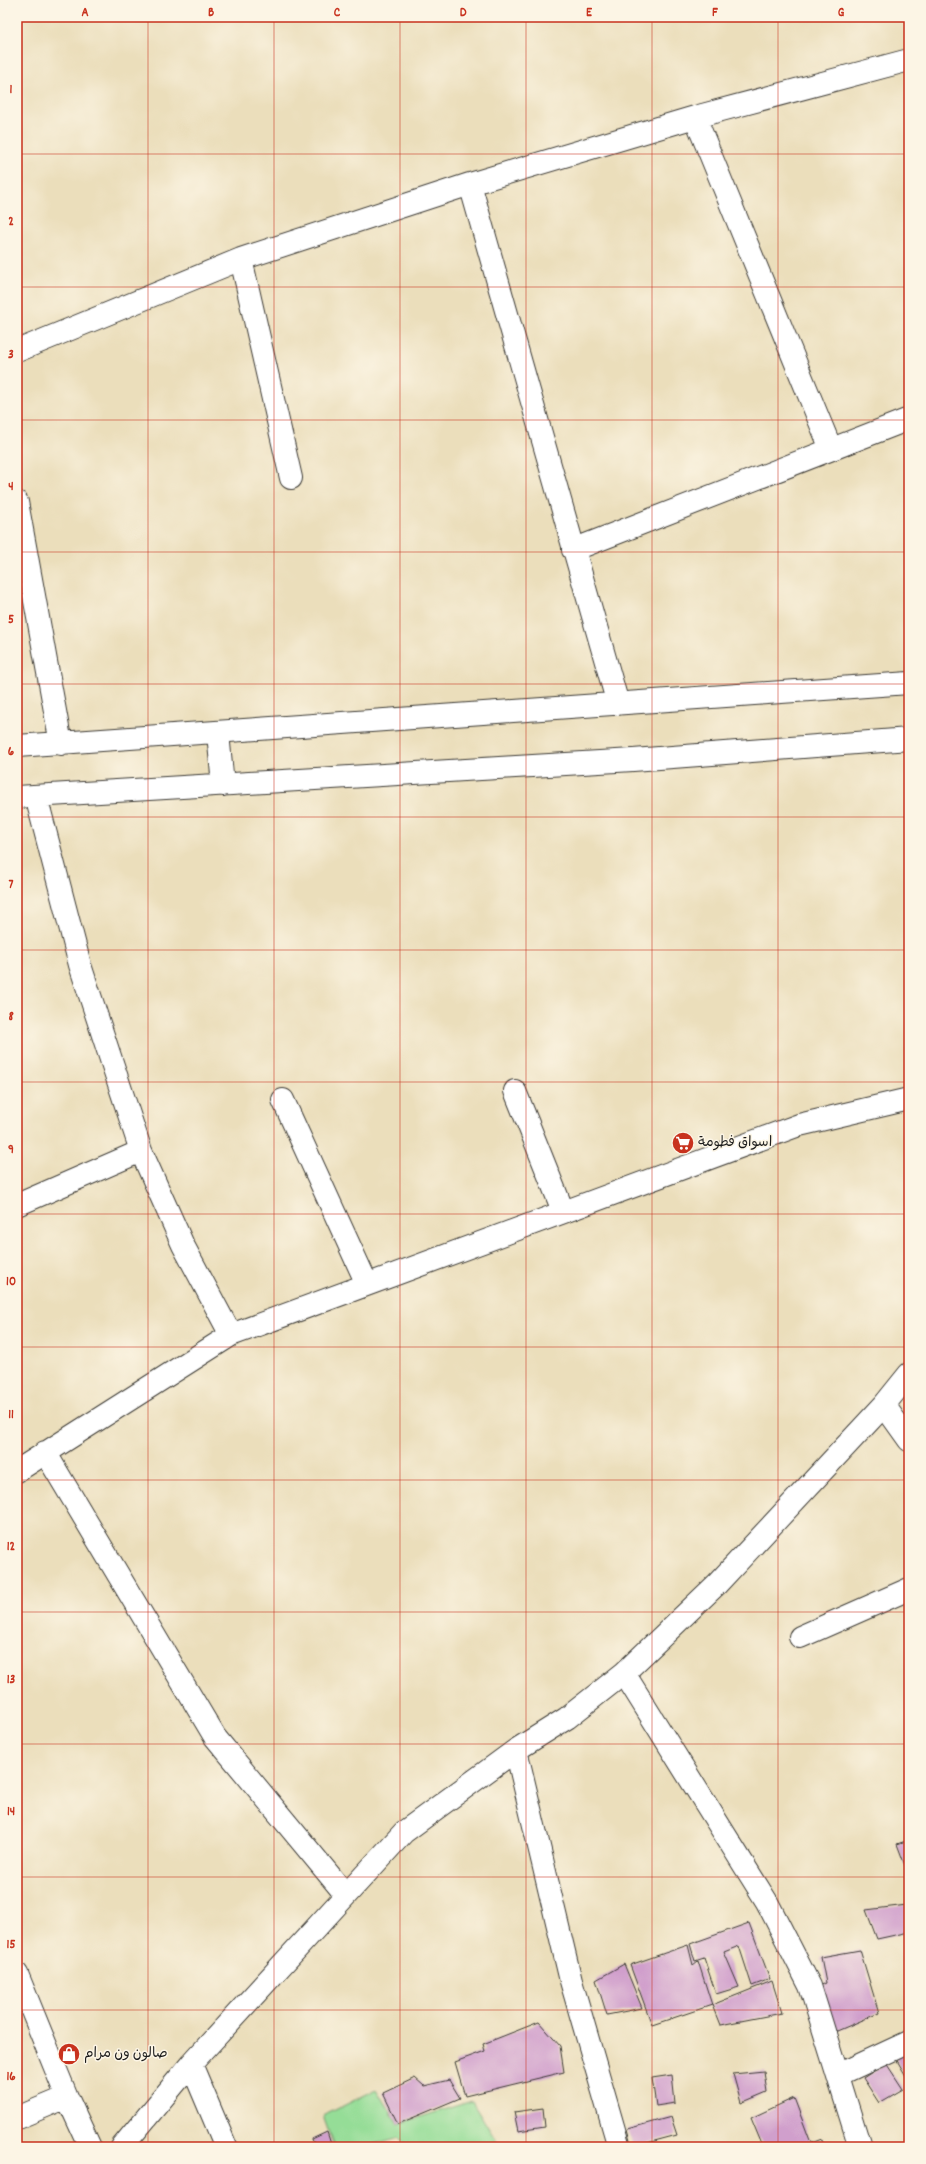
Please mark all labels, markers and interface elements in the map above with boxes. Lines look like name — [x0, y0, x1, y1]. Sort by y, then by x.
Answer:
text: A — [81, 4, 89, 23]
text: B — [208, 4, 214, 23]
text: C — [334, 4, 341, 23]
text: D — [460, 4, 467, 23]
text: E — [586, 4, 593, 23]
text: F — [712, 4, 718, 23]
text: G — [838, 4, 845, 23]
text: 1 — [10, 81, 13, 100]
text: 2 — [8, 213, 14, 232]
text: 3 — [8, 346, 14, 365]
text: 4 — [8, 478, 14, 497]
text: 5 — [8, 611, 14, 630]
text: 6 — [8, 743, 15, 762]
text: 7 — [9, 876, 14, 895]
text: 8 — [8, 1008, 14, 1027]
supermarket icon: اسواق فطومة — [670, 1130, 696, 1156]
place label: اسواق فطومة — [698, 1133, 772, 1153]
text: 9 — [8, 1141, 14, 1160]
text: 10 — [6, 1273, 16, 1292]
text: 11 — [8, 1406, 14, 1425]
text: 12 — [7, 1538, 16, 1557]
text: 13 — [7, 1671, 16, 1690]
text: 14 — [7, 1803, 15, 1822]
text: 15 — [7, 1936, 15, 1955]
shop icon: صالون ون مرام — [56, 2041, 82, 2067]
place label: صالون ون مرام — [84, 2044, 168, 2064]
text: 16 — [6, 2068, 16, 2087]

